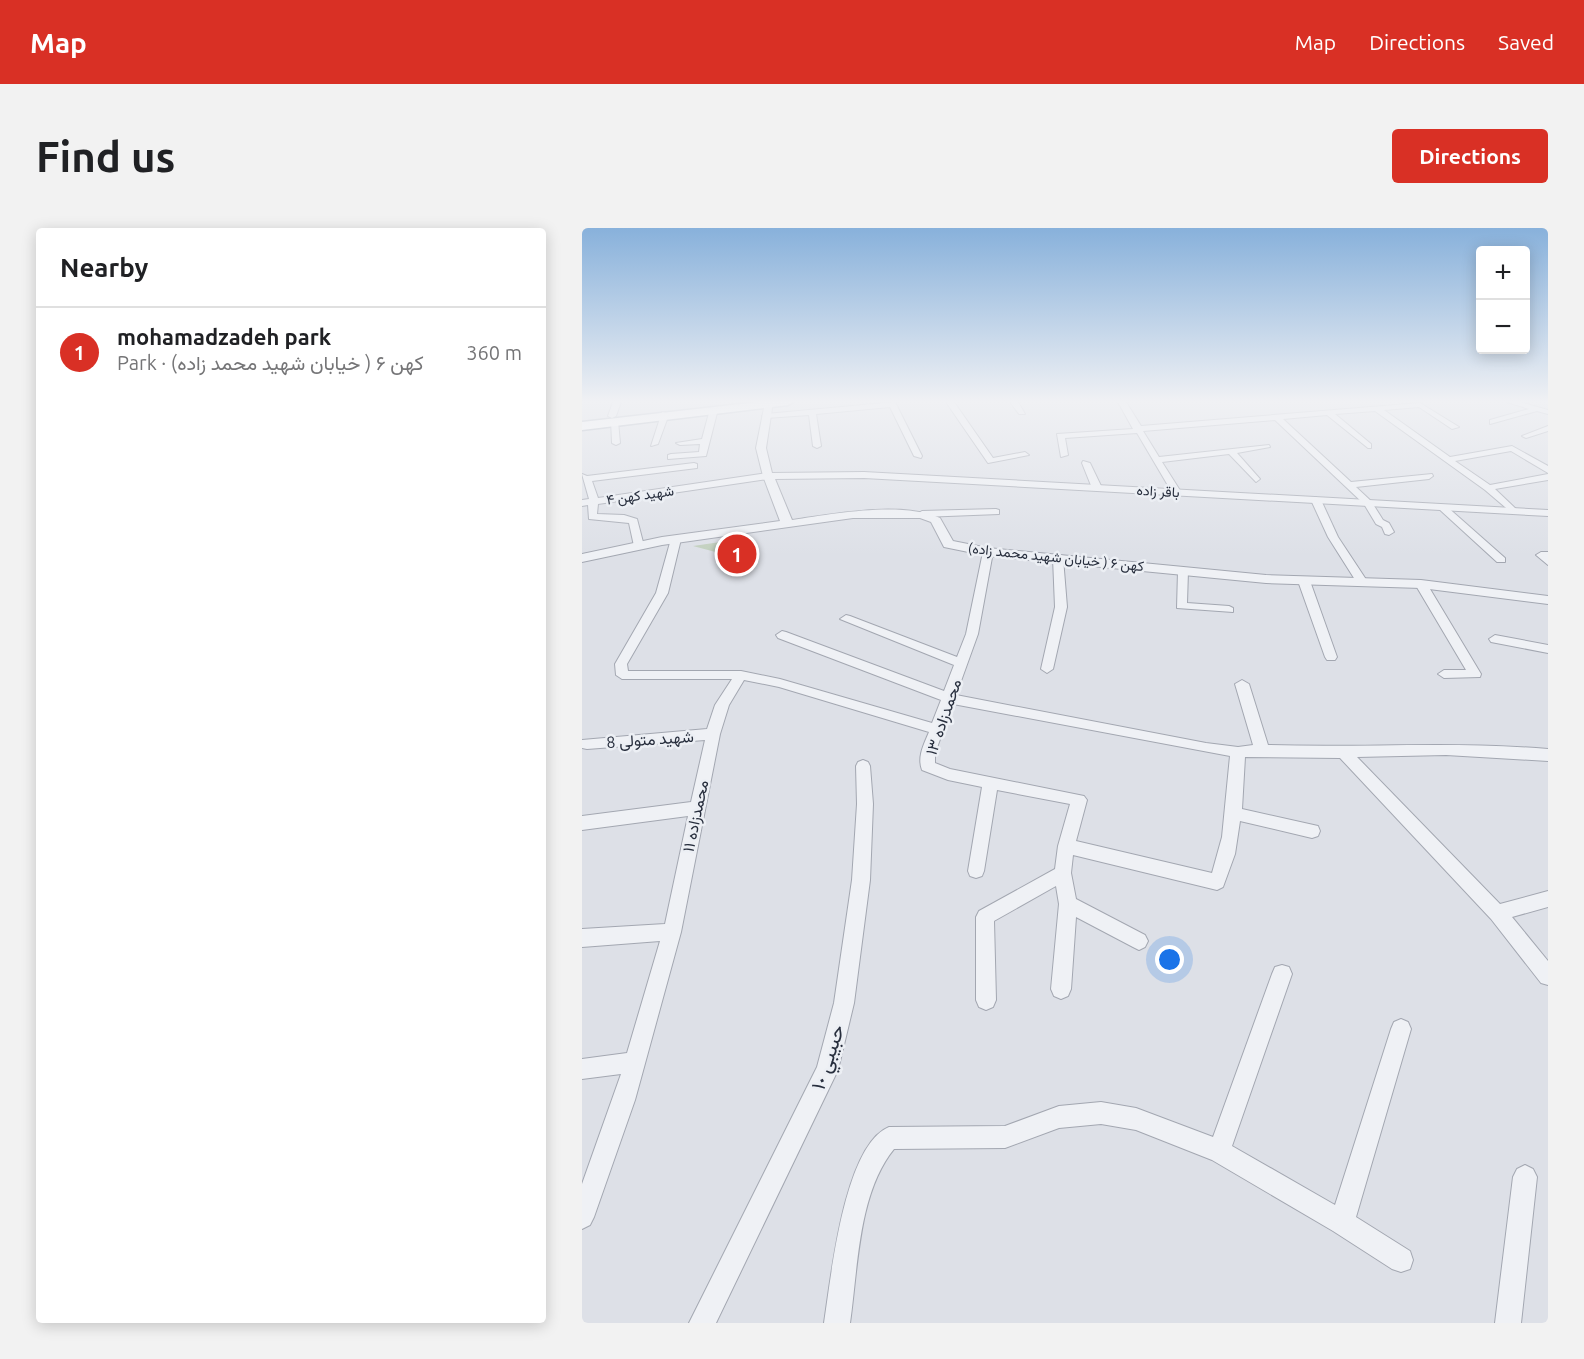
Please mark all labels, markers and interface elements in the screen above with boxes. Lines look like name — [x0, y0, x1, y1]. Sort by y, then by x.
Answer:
text: Map — [30, 27, 87, 58]
text: Map — [1295, 30, 1336, 54]
text: Directions — [1369, 30, 1465, 54]
text: Saved — [1498, 30, 1554, 54]
button: Directions — [1392, 129, 1548, 183]
text: Find us — [36, 133, 175, 180]
map controls — [1476, 246, 1530, 354]
button: + — [1476, 246, 1530, 300]
text: Nearby — [60, 253, 148, 282]
button: − — [1476, 300, 1530, 354]
text: mohamadzadeh park — [117, 324, 331, 349]
text: 1 — [74, 341, 85, 364]
text: 360 m — [466, 341, 522, 364]
text: Park · کهن ۶ ( خیابان شهید محمد زاده) — [117, 351, 424, 374]
street label: شهید کهن ۴ — [605, 482, 675, 509]
street label: باقر زاده — [1136, 482, 1180, 501]
pin: 1 — [718, 532, 756, 576]
street label: کهن ۶ ( خیابان شهید محمد زاده) — [967, 540, 1145, 575]
street label: محمدزاده ۱۳ — [922, 677, 966, 758]
street label: شهید متولی 8 — [606, 727, 694, 753]
street label: محمدزاده ۱۱ — [679, 778, 713, 854]
your location — [1155, 945, 1184, 974]
street label: حبيبي ١٠ — [806, 1021, 854, 1094]

